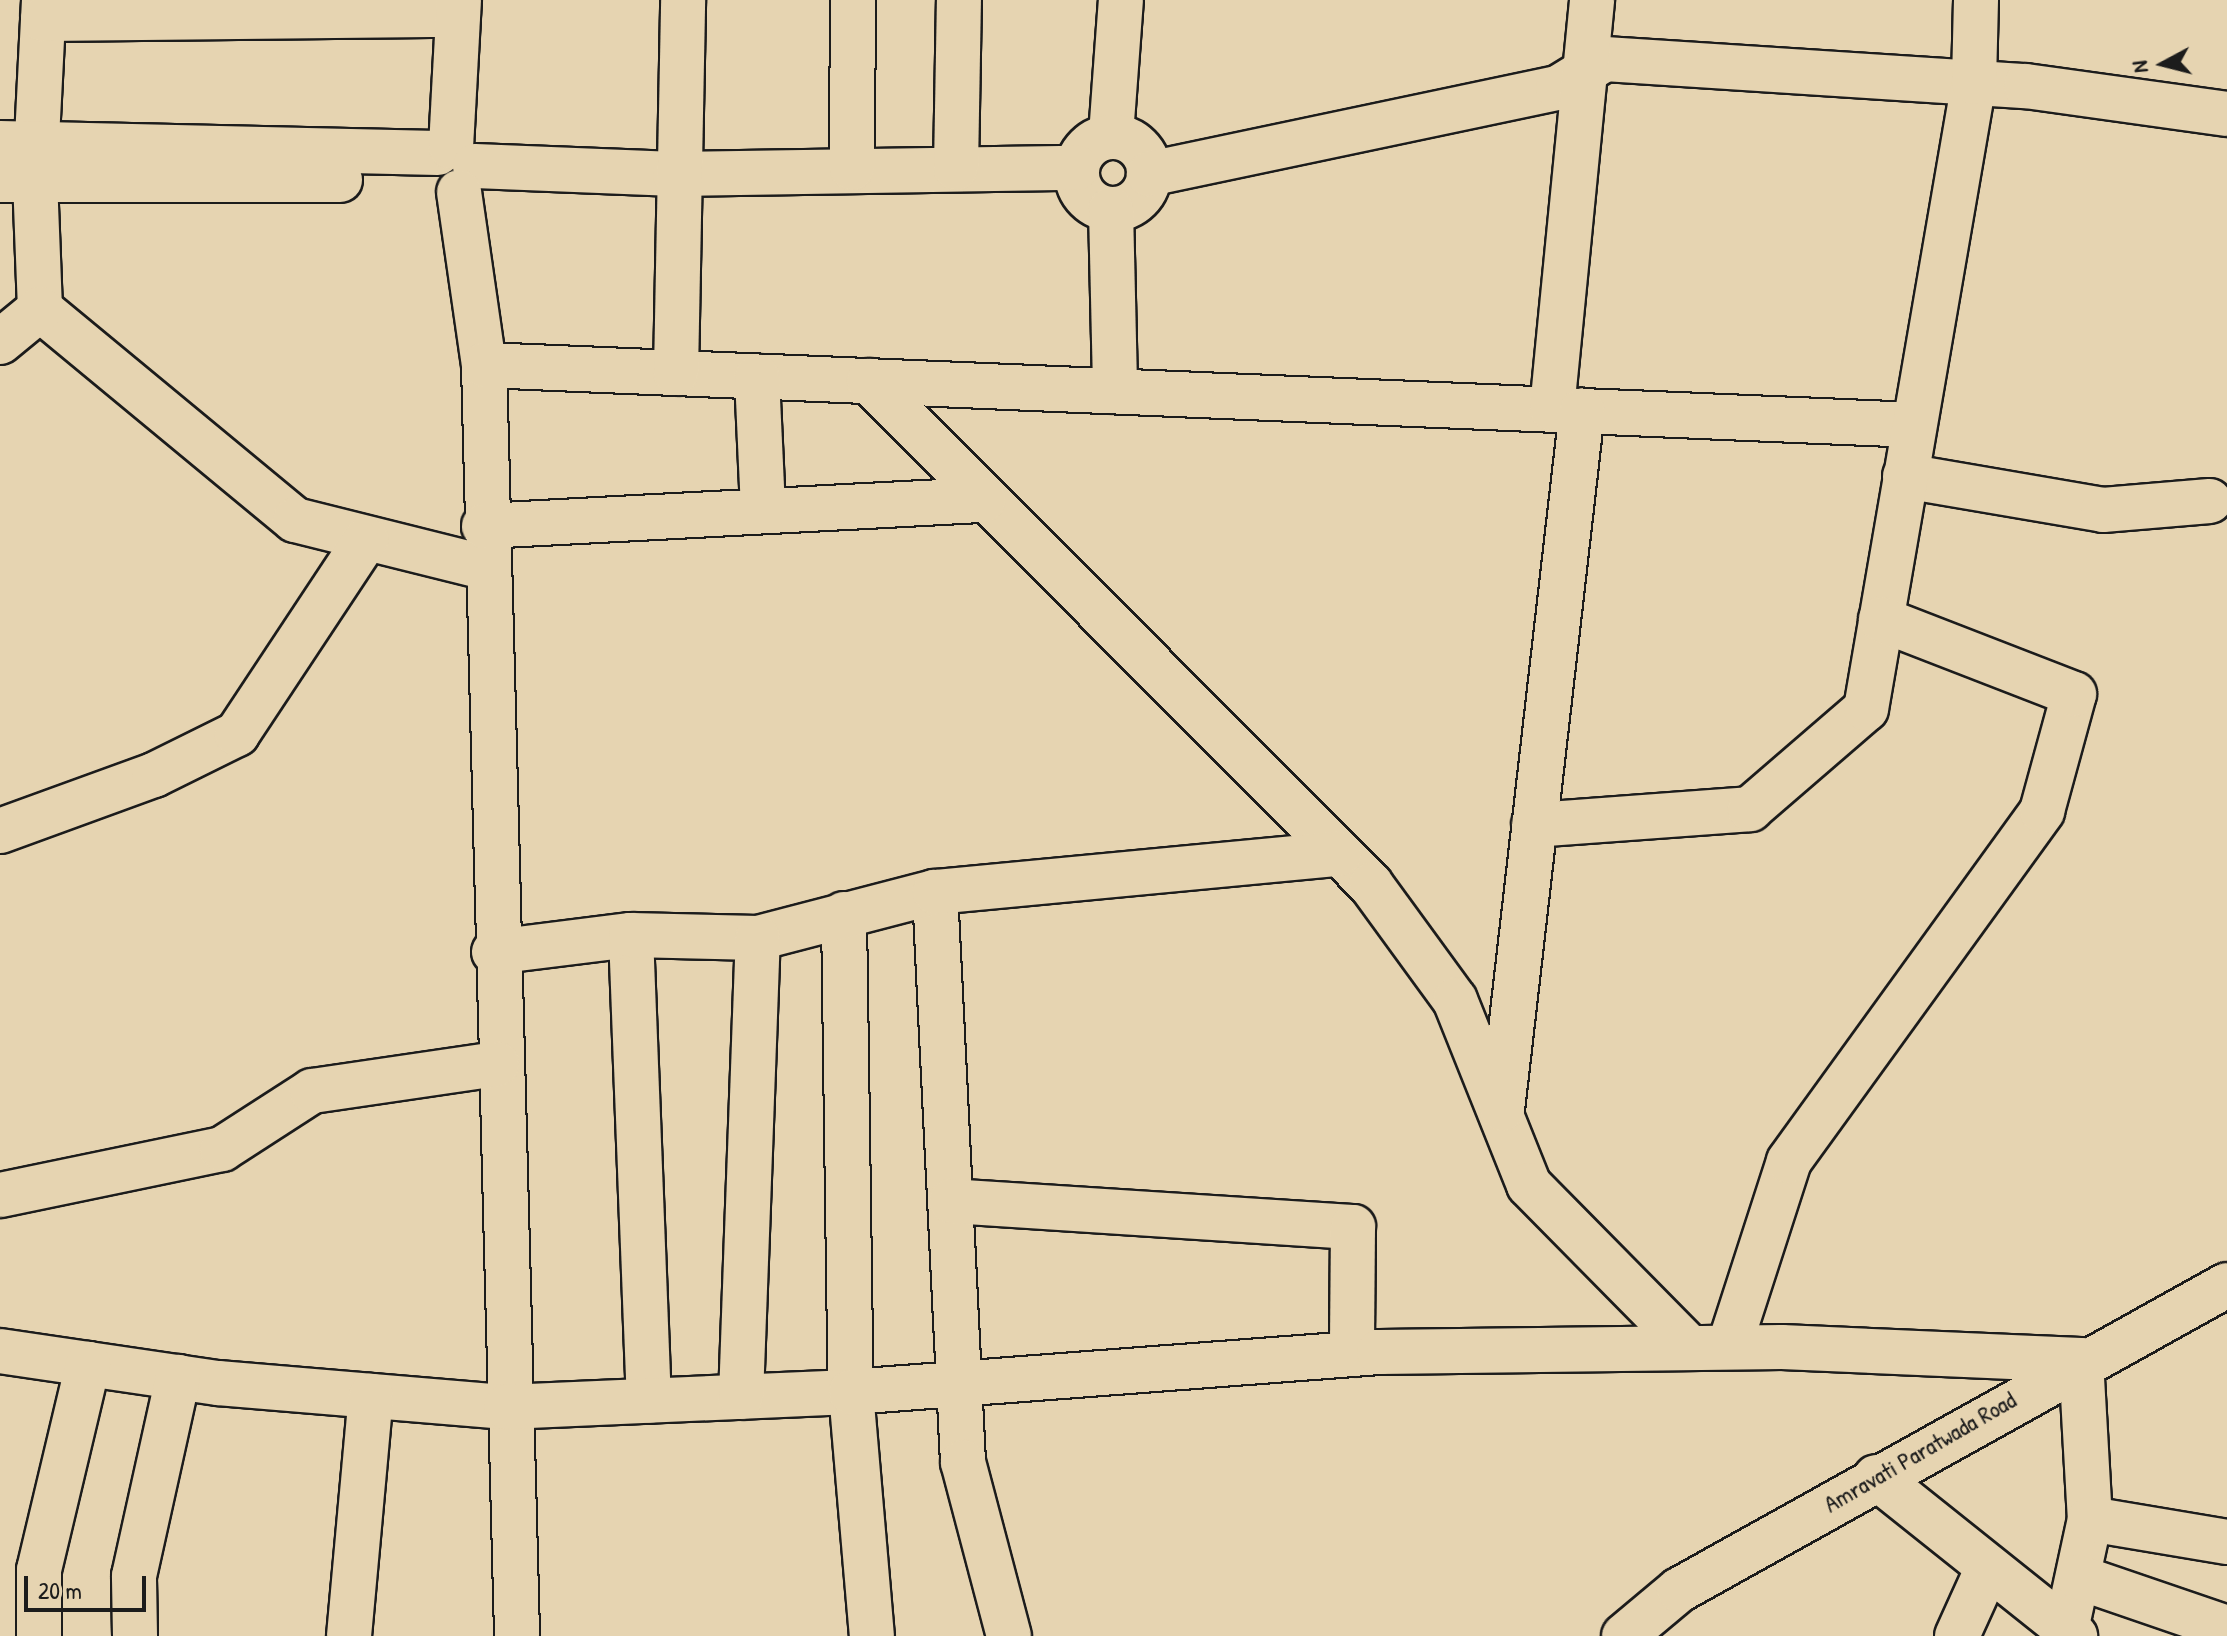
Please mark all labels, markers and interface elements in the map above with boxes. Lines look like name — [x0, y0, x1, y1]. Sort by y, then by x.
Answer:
north arrow — [2123, 24, 2203, 104]
text: N — [2124, 59, 2155, 75]
street label: Amravati Paratwada Road — [1819, 1385, 2021, 1519]
scale bar — [28, 1560, 150, 1610]
text: 20 m — [38, 1574, 82, 1606]

